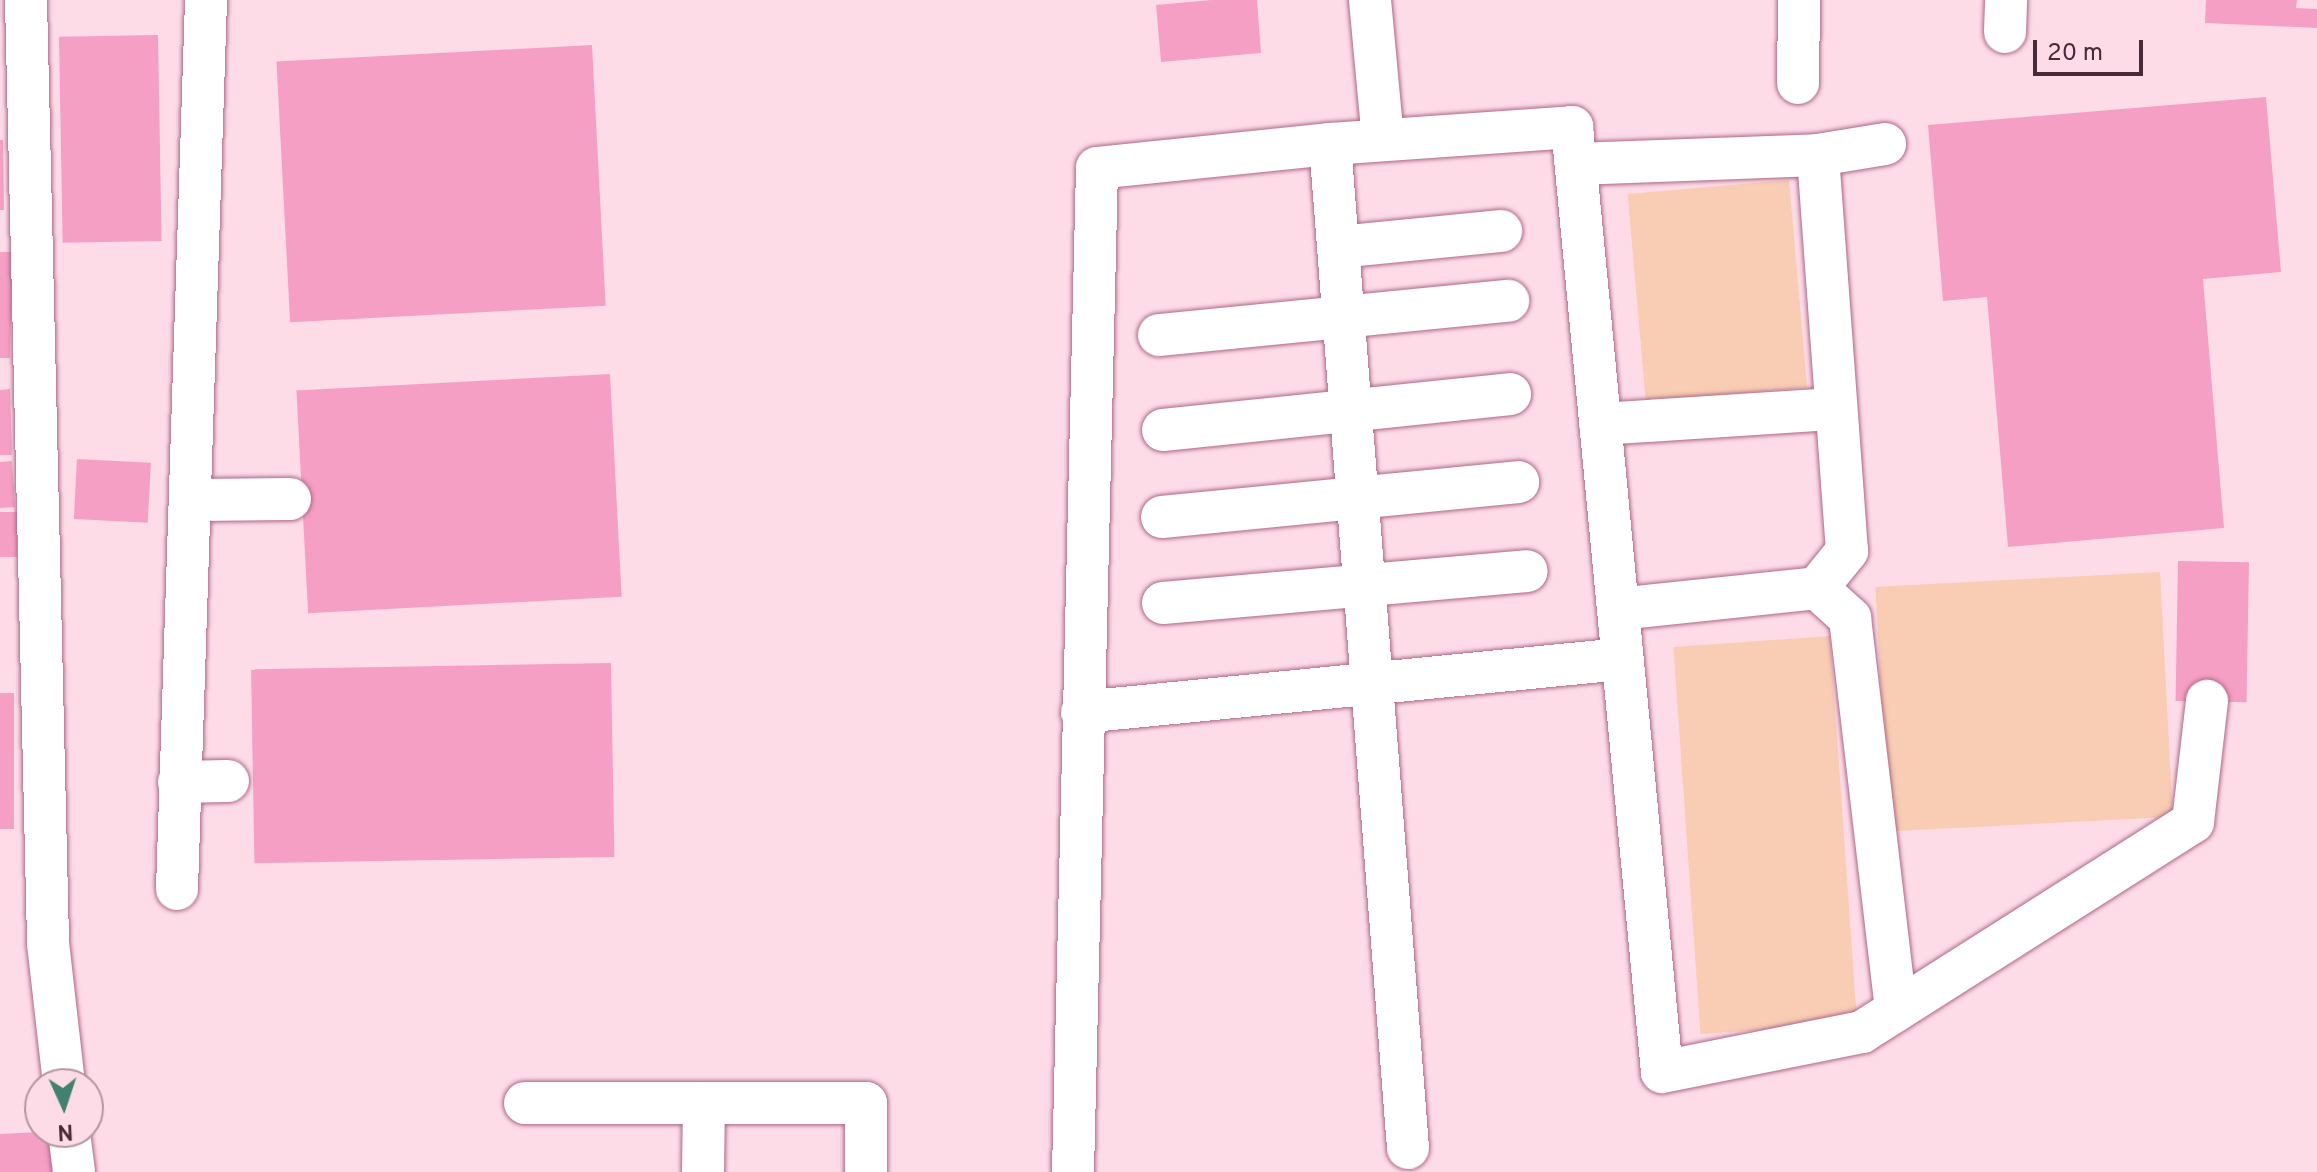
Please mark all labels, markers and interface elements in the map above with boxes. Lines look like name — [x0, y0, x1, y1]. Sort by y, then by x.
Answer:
scale bar — [2037, 24, 2147, 74]
text: 20 m — [2047, 39, 2103, 69]
north arrow — [24, 1068, 104, 1148]
text: N — [57, 1117, 74, 1144]

